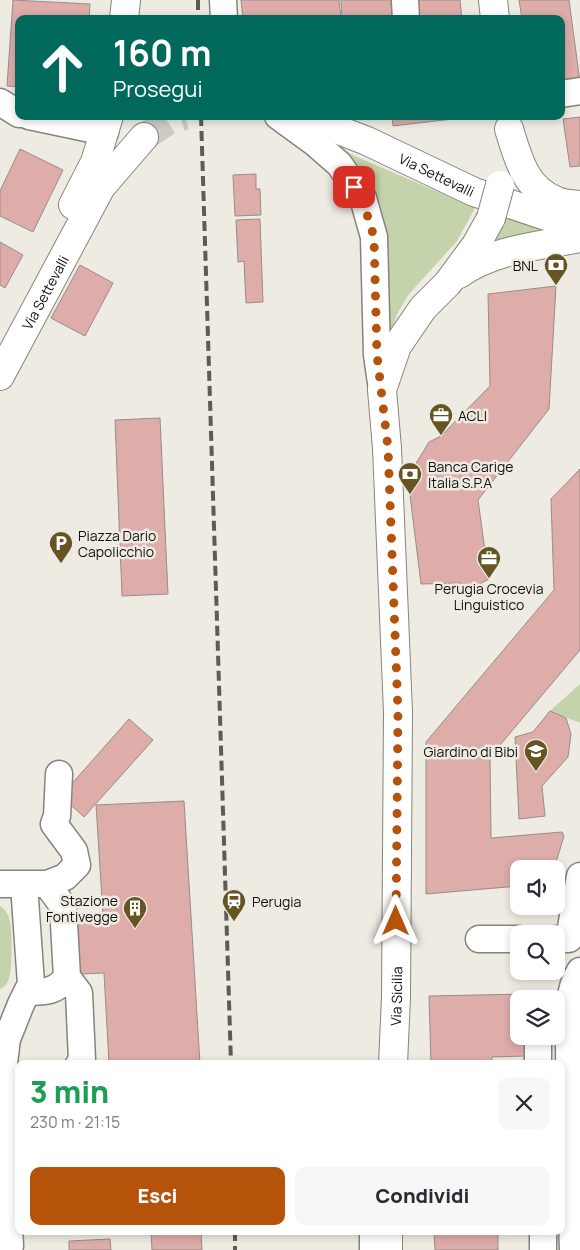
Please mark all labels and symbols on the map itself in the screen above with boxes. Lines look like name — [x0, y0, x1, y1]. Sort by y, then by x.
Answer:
street label: Via Settevalli — [396, 148, 478, 200]
pin — [333, 166, 375, 208]
street label: Via Settevalli — [17, 252, 72, 333]
bank icon: BNL — [543, 252, 569, 286]
place label: BNL — [513, 256, 538, 275]
office icon: ACLI — [428, 402, 454, 436]
place label: ACLI — [458, 406, 487, 425]
place label: Banca Carige Italia S.P.A — [428, 457, 514, 492]
bank icon: Banca Carige Italia S.P.A — [397, 461, 423, 495]
place label: Piazza Dario Capolicchio — [78, 526, 156, 561]
parking icon: Piazza Dario Capolicchio — [48, 530, 74, 564]
office icon: Perugia Crocevia Linguistico — [476, 545, 502, 579]
place label: Perugia Crocevia Linguistico — [435, 579, 543, 614]
school or university icon: Giardino di Bibi — [523, 738, 549, 772]
place label: Giardino di Bibi — [423, 742, 518, 761]
station icon: Perugia — [221, 888, 247, 922]
place label: Stazione Fontivegge — [46, 891, 118, 926]
place label: Perugia — [252, 892, 301, 911]
position arrow — [369, 894, 421, 946]
building icon: Stazione Fontivegge — [122, 895, 148, 929]
street label: Via Sicilia — [385, 966, 406, 1026]

